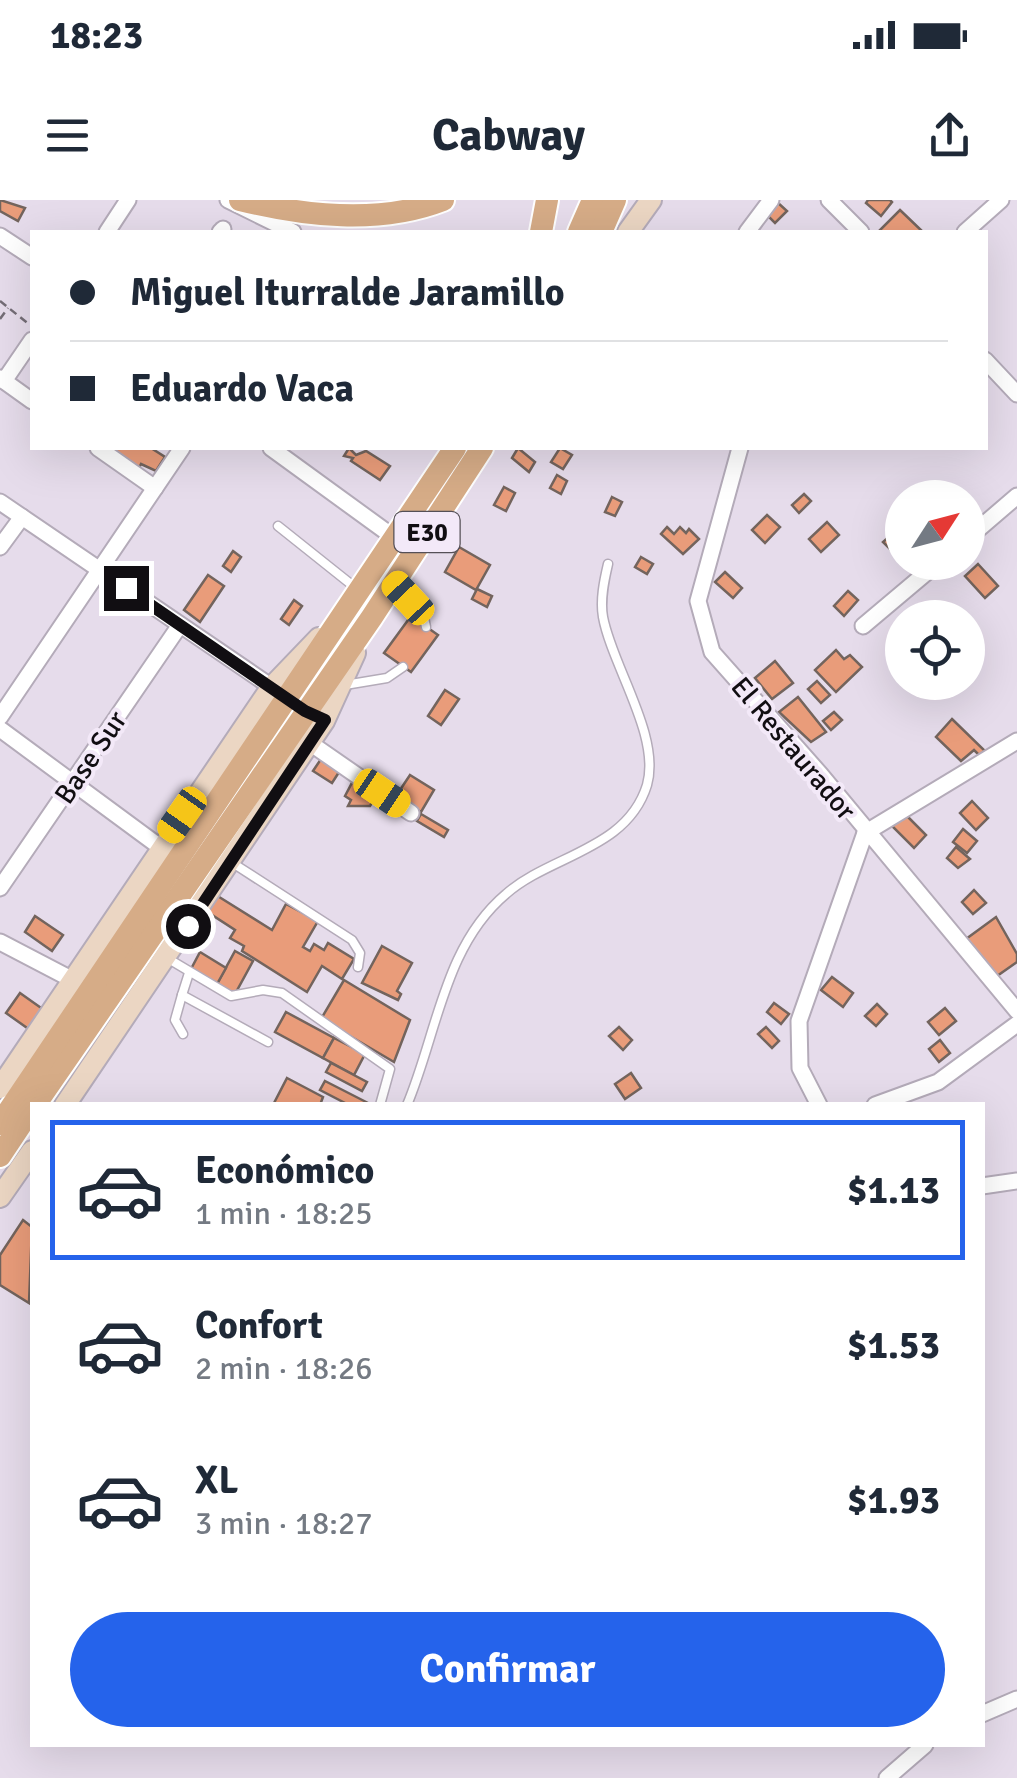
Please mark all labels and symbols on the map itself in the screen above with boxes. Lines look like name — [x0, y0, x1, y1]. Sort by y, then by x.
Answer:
north arrow — [885, 480, 985, 580]
road number: E30 — [394, 512, 460, 552]
route end — [104, 566, 149, 611]
car — [377, 566, 439, 630]
street label: El Restaurador — [724, 670, 863, 828]
street label: Base Sur — [47, 704, 135, 810]
car — [349, 764, 415, 822]
car — [153, 782, 211, 848]
route start — [166, 904, 211, 949]

